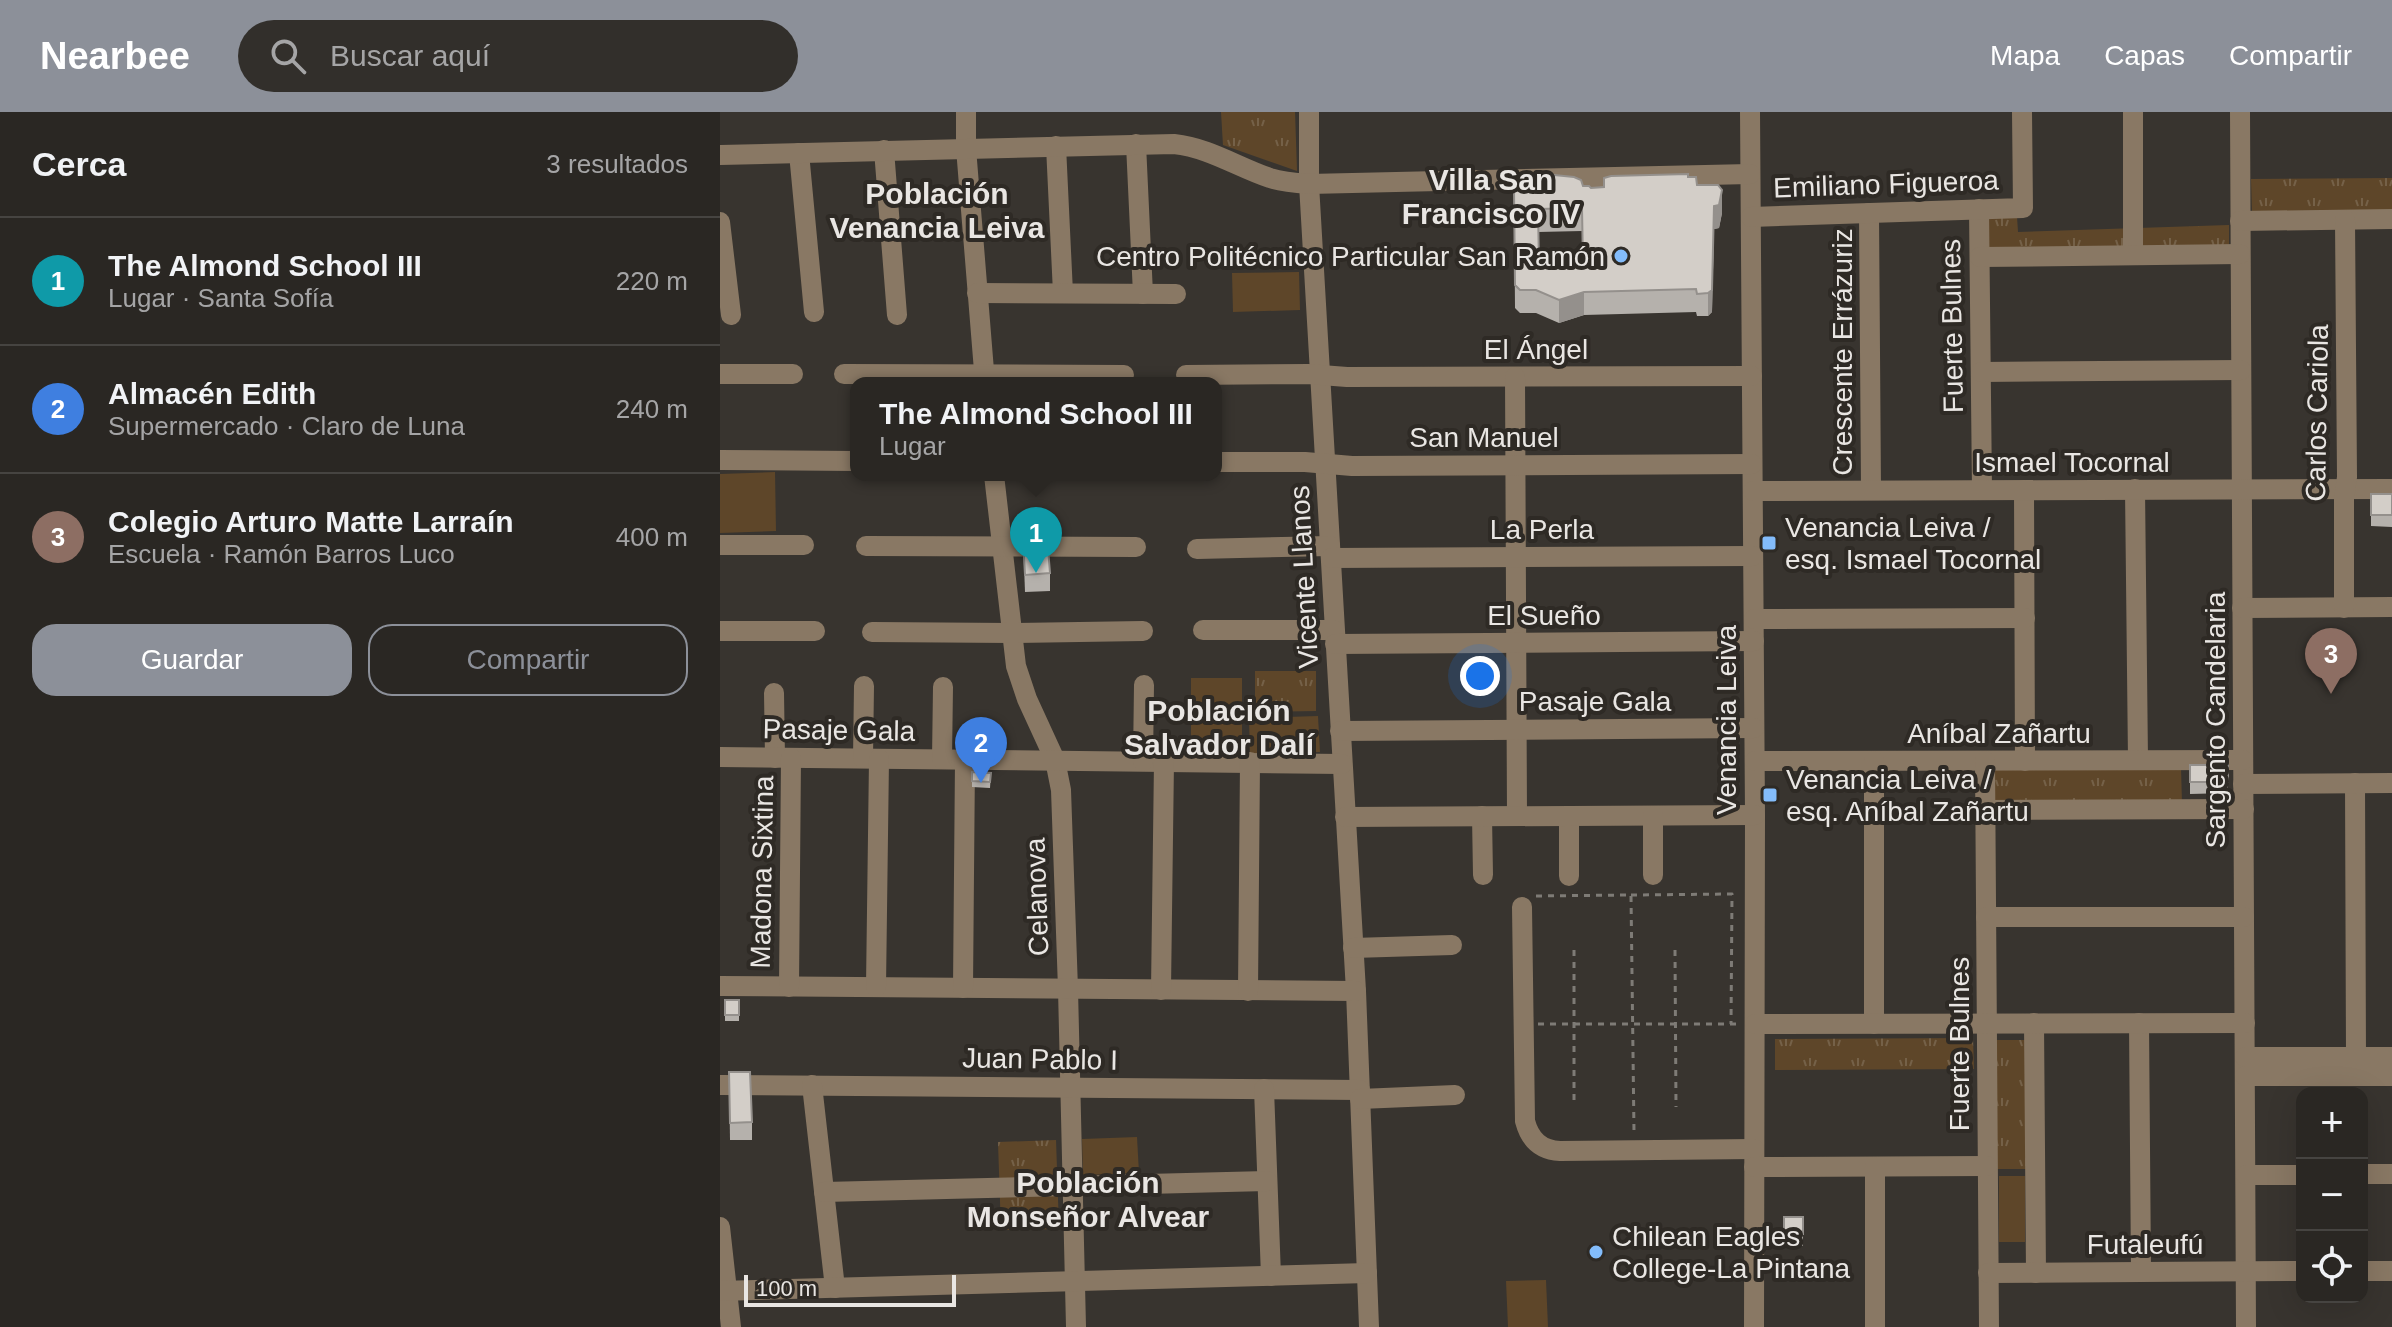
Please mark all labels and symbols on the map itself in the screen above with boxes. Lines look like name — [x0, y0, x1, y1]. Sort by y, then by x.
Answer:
district label: Villa San Francisco IV — [1402, 163, 1580, 230]
street label: Emiliano Figueroa — [1773, 165, 2000, 203]
district label: Población Venancia Leiva — [829, 177, 1045, 244]
street label: Crescente Errázuriz — [1827, 228, 1858, 476]
street label: Fuerte Bulnes — [1935, 239, 1969, 413]
place label: Centro Politécnico Particular San Ramón — [1096, 241, 1605, 272]
marker: Centro Politécnico Particular San Ramón — [1612, 247, 1630, 265]
street label: Carlos Cariola — [2300, 324, 2334, 502]
street label: El Ángel — [1484, 334, 1588, 365]
street label: San Manuel — [1409, 422, 1559, 453]
street label: Ismael Tocornal — [1974, 447, 2170, 478]
street label: Vicente Llanos — [1284, 485, 1324, 669]
pin: 1 — [1010, 507, 1062, 573]
place label: Venancia Leiva / esq. Ismael Tocornal — [1785, 512, 2041, 575]
street label: La Perla — [1490, 514, 1595, 545]
marker: Venancia Leiva / esq. Ismael Tocornal — [1760, 534, 1778, 552]
street label: Sargento Candelaria — [2200, 591, 2231, 848]
street label: El Sueño — [1487, 600, 1601, 631]
street label: Venancia Leiva — [1711, 625, 1742, 815]
pin: 3 — [2305, 628, 2357, 694]
your location — [1460, 656, 1500, 696]
street label: Pasaje Gala — [1519, 686, 1672, 717]
district label: Población Salvador Dalí — [1124, 694, 1316, 761]
street label: Pasaje Gala — [762, 713, 916, 747]
pin: 2 — [955, 717, 1007, 783]
street label: Aníbal Zañartu — [1907, 718, 2091, 749]
place label: Venancia Leiva / esq. Aníbal Zañartu — [1786, 764, 2029, 827]
street label: Madona Sixtina — [745, 775, 779, 969]
marker: Venancia Leiva / esq. Aníbal Zañartu — [1761, 786, 1779, 804]
street label: Celanova — [1019, 837, 1055, 957]
street label: Fuerte Bulnes — [1944, 957, 1975, 1131]
street label: Juan Pablo I — [962, 1042, 1118, 1076]
district label: Población Monseñor Alvear — [967, 1166, 1209, 1233]
place label: Chilean Eagles College-La Pintana — [1612, 1221, 1851, 1284]
street label: Futaleufú — [2087, 1229, 2203, 1260]
marker: Chilean Eagles College-La Pintana — [1587, 1243, 1605, 1261]
scale bar — [744, 1271, 956, 1307]

